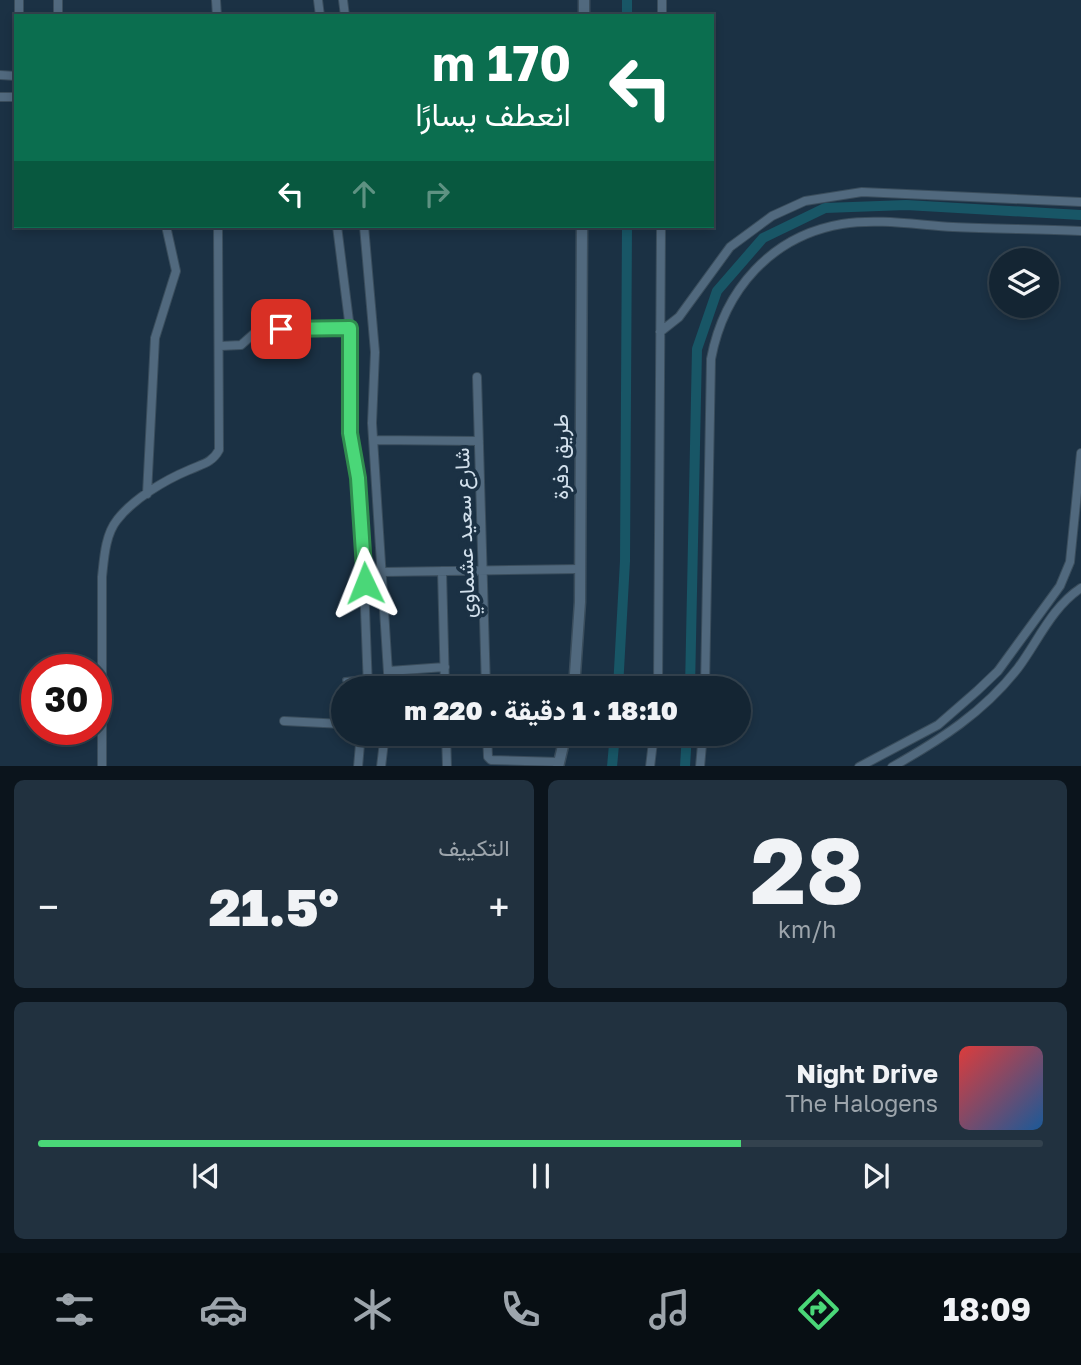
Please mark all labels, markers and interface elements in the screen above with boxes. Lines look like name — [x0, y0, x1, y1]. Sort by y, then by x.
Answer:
text: 170 m — [432, 33, 571, 92]
icon: left — [595, 42, 686, 133]
text: انعطف يسارًا — [415, 95, 571, 133]
icon: left — [272, 175, 310, 213]
icon: ahead — [345, 175, 383, 213]
icon: right — [418, 175, 456, 213]
map controls — [989, 248, 1059, 318]
button: layers — [989, 248, 1059, 318]
pin — [251, 299, 311, 359]
icon: arrive — [262, 310, 300, 348]
street label: طريق دفرة — [547, 414, 574, 500]
street label: شارع سعيد عشماوي — [448, 447, 485, 619]
position arrow — [328, 546, 402, 620]
speed limit sign: 30 — [21, 654, 112, 745]
text: 18:10 · 1 دقيقة · 220 m — [404, 695, 678, 726]
text: 28 — [750, 815, 864, 924]
text: التكييف — [438, 833, 510, 861]
text: 21.5° — [209, 875, 339, 937]
text: − — [38, 884, 59, 929]
text: + — [489, 884, 510, 929]
text: km/h — [778, 915, 837, 943]
text: Night Drive — [796, 1058, 938, 1089]
text: The Halogens — [785, 1089, 938, 1117]
icon: previous — [187, 1157, 225, 1195]
icon: pause — [522, 1157, 560, 1195]
icon: next — [857, 1157, 895, 1195]
icon: filters — [50, 1285, 99, 1334]
icon: car — [199, 1285, 248, 1334]
icon: climate — [348, 1285, 397, 1334]
icon: phone — [496, 1285, 545, 1334]
icon: music — [645, 1285, 694, 1334]
icon: directions — [794, 1285, 843, 1334]
text: 18:09 — [943, 1290, 1031, 1328]

